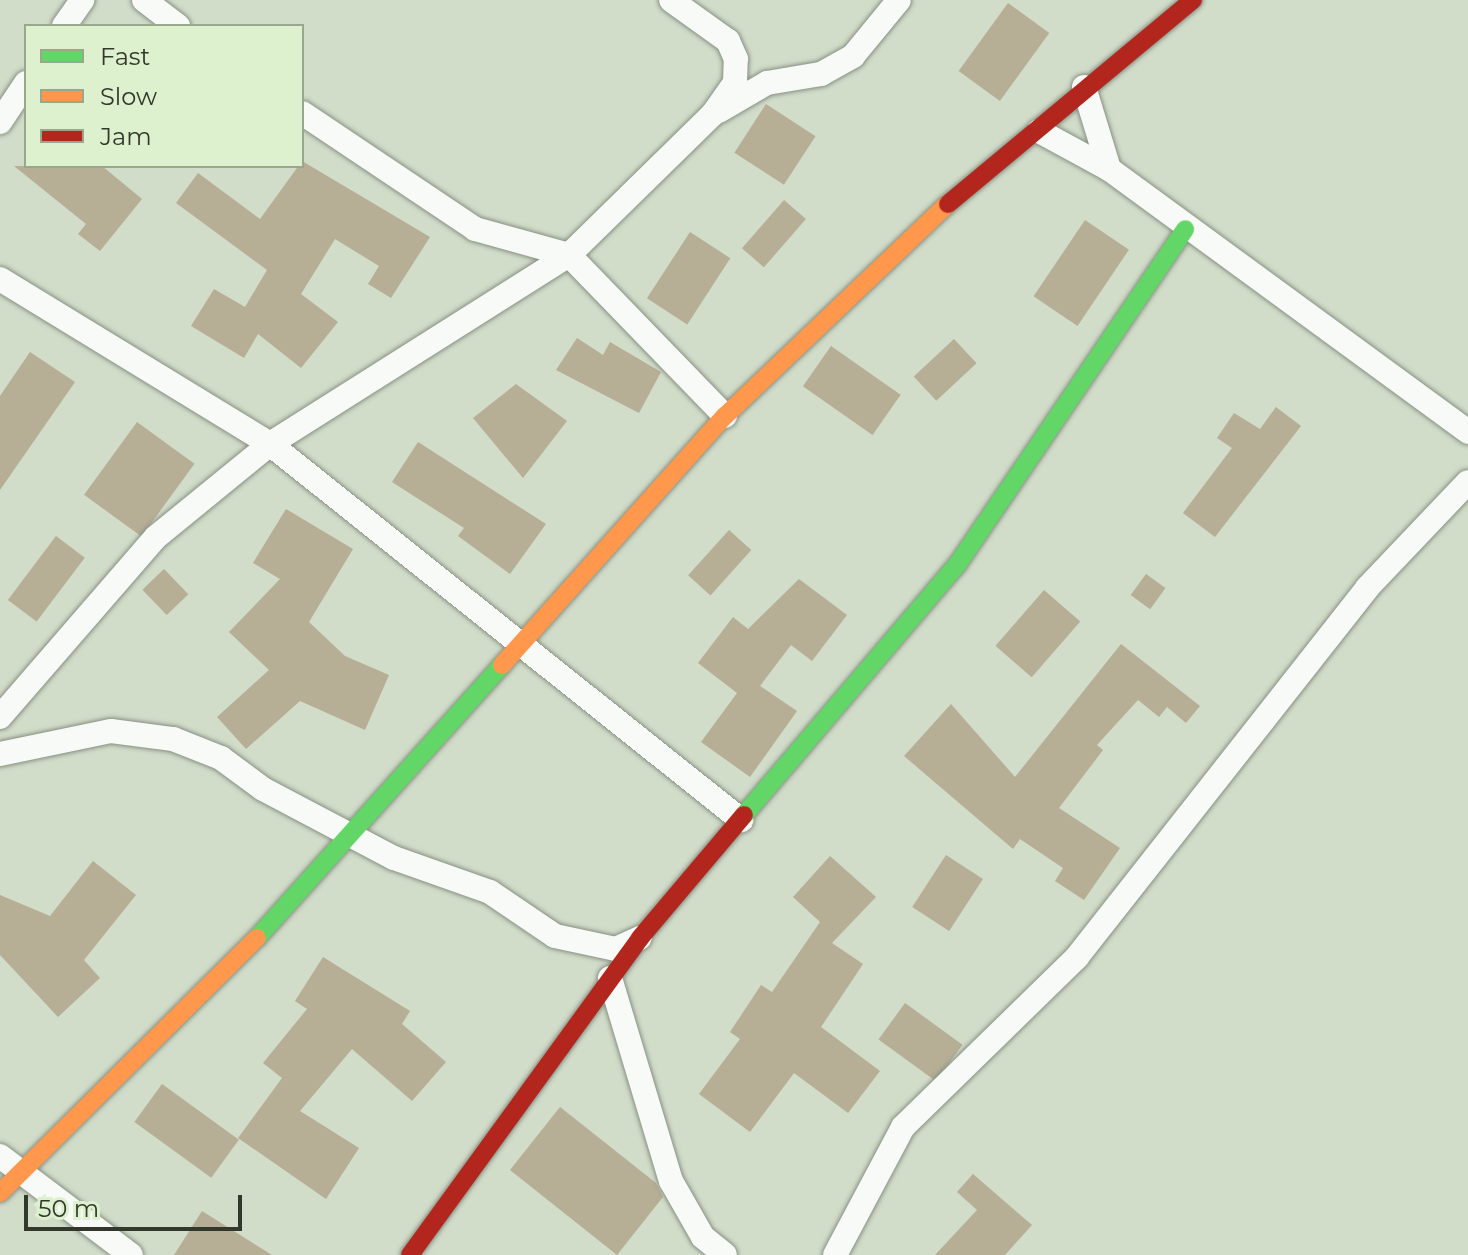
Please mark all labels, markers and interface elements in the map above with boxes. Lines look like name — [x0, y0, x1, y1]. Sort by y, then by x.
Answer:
legend — [24, 24, 304, 168]
text: Fast — [100, 42, 150, 71]
text: Slow — [100, 82, 157, 111]
text: Jam — [100, 122, 152, 151]
scale bar — [28, 1179, 246, 1229]
text: 50 m — [38, 1194, 99, 1223]

